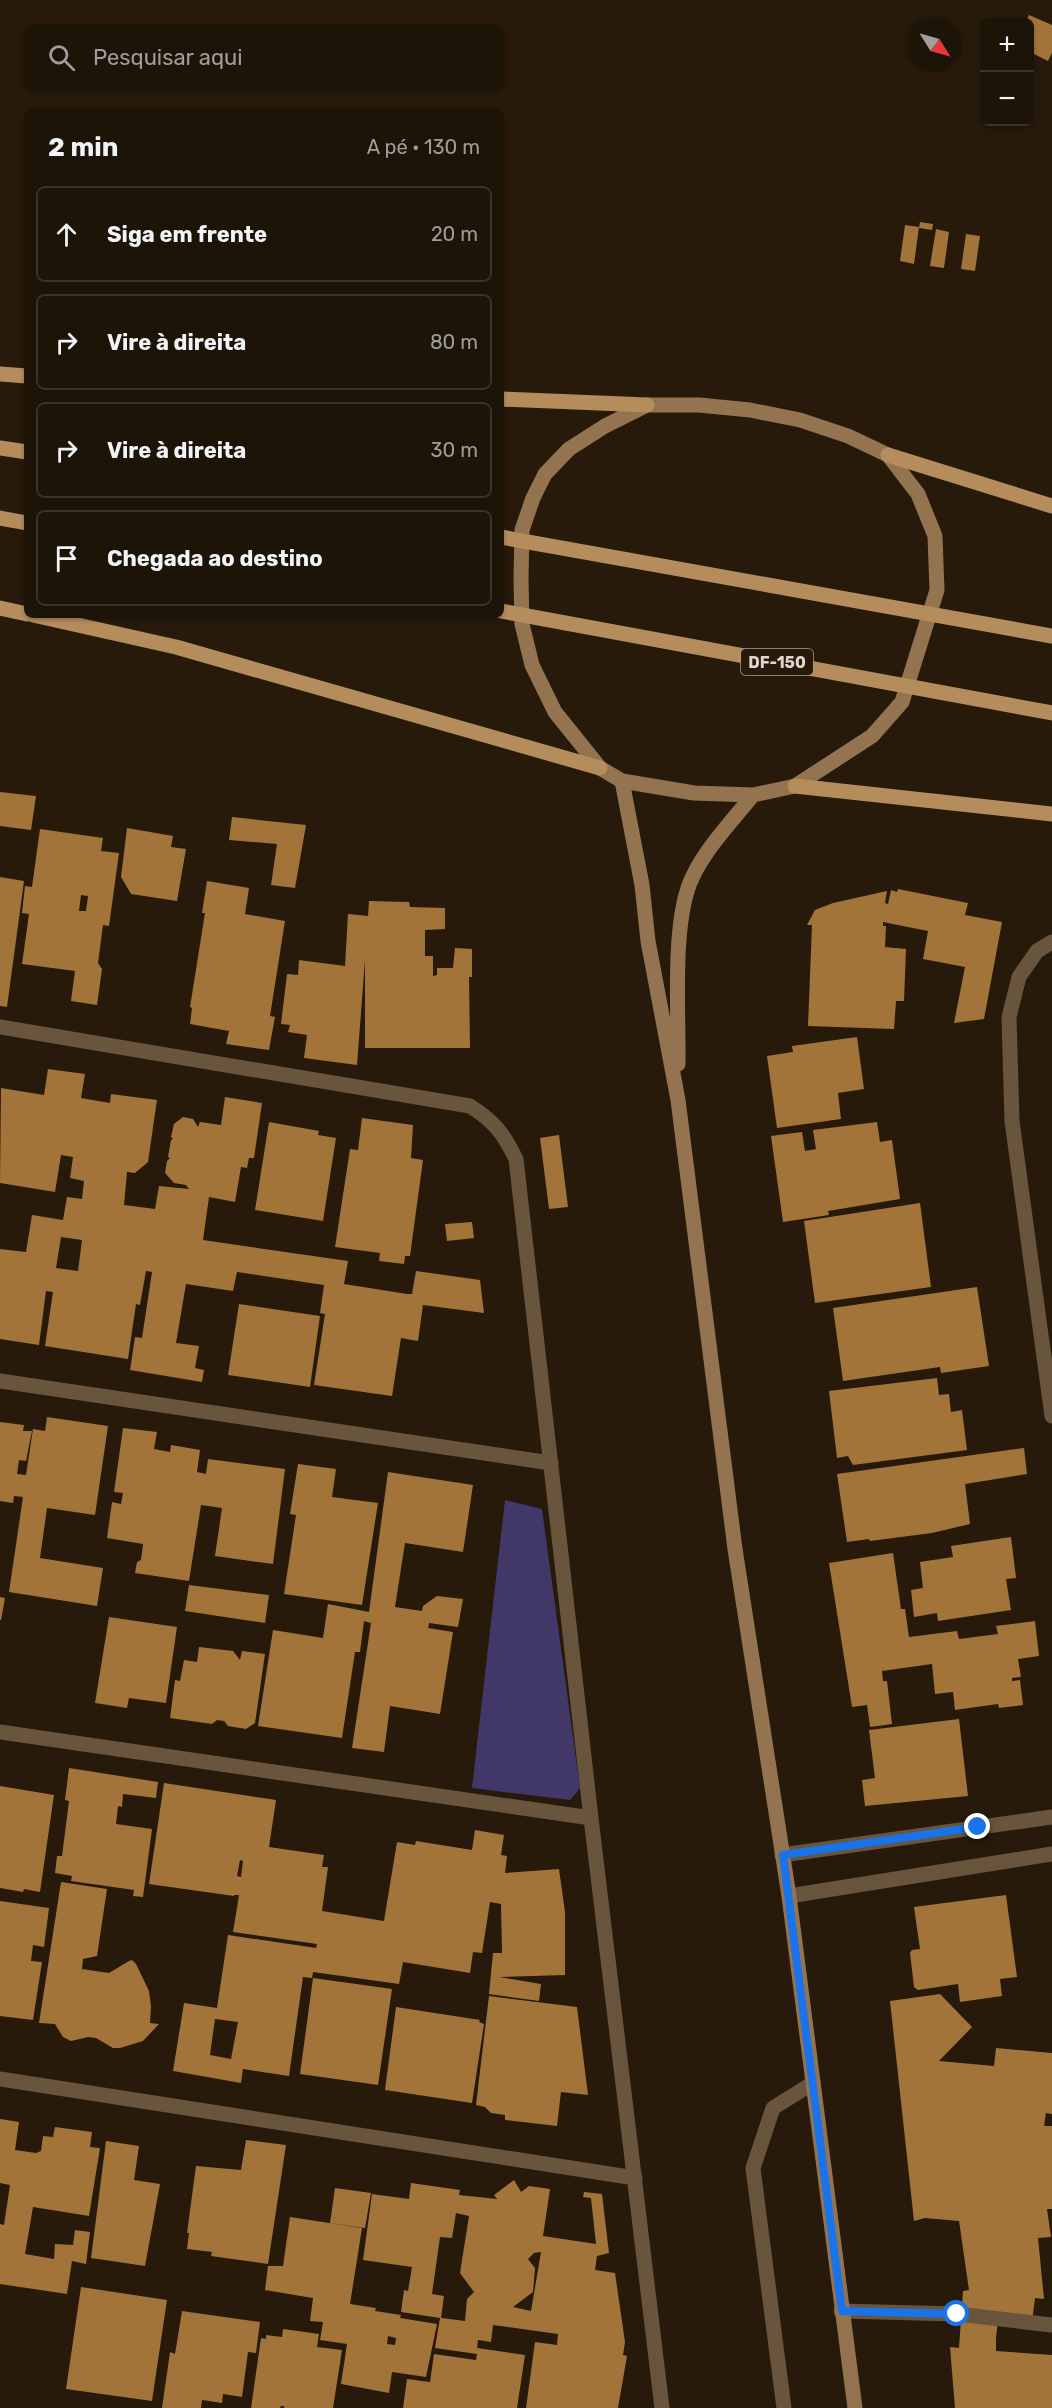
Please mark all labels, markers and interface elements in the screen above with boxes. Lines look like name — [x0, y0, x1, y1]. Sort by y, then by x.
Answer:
north arrow — [908, 18, 962, 72]
map controls — [980, 18, 1034, 126]
button: + — [980, 18, 1034, 72]
search box — [24, 24, 504, 90]
icon: search — [45, 41, 78, 74]
text: Pesquisar aqui — [93, 44, 243, 71]
button: − — [980, 72, 1034, 126]
text: 2 min — [48, 132, 118, 163]
text: A pé · 130 m — [367, 135, 480, 159]
icon: ahead — [50, 218, 83, 251]
text: Siga em frente — [107, 221, 267, 248]
text: 20 m — [431, 222, 478, 246]
icon: right — [50, 326, 83, 359]
text: Vire à direita — [107, 329, 246, 356]
text: 80 m — [430, 330, 478, 354]
icon: right — [50, 434, 83, 467]
text: Vire à direita — [107, 437, 246, 464]
text: 30 m — [431, 438, 478, 462]
icon: arrive — [50, 542, 83, 575]
text: Chegada ao destino — [107, 545, 323, 572]
road number: DF-150 — [741, 649, 813, 675]
route end — [964, 1813, 990, 1839]
route start — [943, 2300, 969, 2326]

